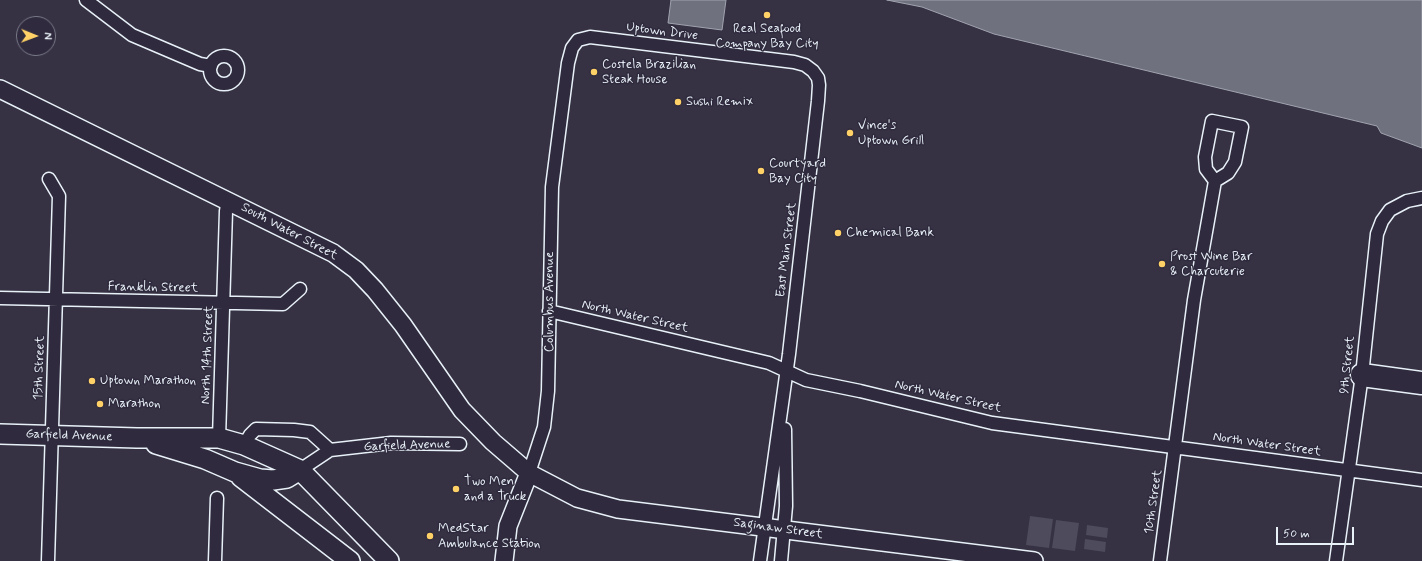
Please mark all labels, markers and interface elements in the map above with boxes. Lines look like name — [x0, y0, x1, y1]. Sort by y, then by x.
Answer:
marker: Real Seafood Company Bay City — [762, 10, 772, 20]
north arrow — [16, 16, 56, 56]
street label: Uptown Drive — [625, 20, 699, 44]
place label: Real Seafood Company Bay City — [716, 21, 818, 52]
text: N — [40, 32, 54, 40]
place label: Costela Brazilian Steak House — [602, 57, 696, 88]
marker: Costela Brazilian Steak House — [589, 67, 599, 77]
place label: Sushi Remix — [686, 94, 753, 110]
marker: Sushi Remix — [673, 97, 683, 107]
place label: Vince's Uptown Grill — [858, 118, 924, 149]
marker: Vince's Uptown Grill — [845, 128, 855, 138]
place label: Courtyard Bay City — [769, 156, 826, 187]
marker: Courtyard Bay City — [756, 166, 766, 176]
street label: South Water Street — [238, 200, 340, 264]
street label: East Main Street — [773, 202, 801, 298]
place label: Chemical Bank — [846, 225, 934, 241]
marker: Chemical Bank — [833, 228, 843, 238]
place label: Prost Wine Bar & Charcuterie — [1170, 249, 1252, 280]
street label: Columbus Avenue — [542, 252, 558, 352]
marker: Prost Wine Bar & Charcuterie — [1157, 259, 1167, 269]
street label: Franklin Street — [108, 279, 198, 297]
street label: North Water Street — [580, 297, 690, 337]
street label: North 14th Street — [198, 305, 218, 405]
street label: 9th Street — [1337, 335, 1359, 395]
street label: 15th Street — [31, 336, 49, 400]
place label: Uptown Marathon — [100, 373, 196, 389]
marker: Uptown Marathon — [87, 376, 97, 386]
street label: North Water Street — [893, 377, 1003, 417]
place label: Marathon — [108, 396, 160, 412]
marker: Marathon — [95, 399, 105, 409]
street label: Garfield Avenue — [25, 427, 113, 445]
street label: North Water Street — [1212, 430, 1322, 460]
street label: Garfield Avenue — [363, 437, 451, 455]
street label: 10th Street — [1142, 469, 1166, 535]
place label: Two Men and a Truck — [464, 474, 526, 505]
marker: Two Men and a Truck — [451, 484, 461, 494]
street label: Saginaw Street — [732, 515, 824, 543]
scale bar — [1278, 519, 1356, 545]
place label: MedStar Ambulance Station — [438, 521, 540, 552]
text: 50 m — [1283, 526, 1310, 542]
marker: MedStar Ambulance Station — [425, 531, 435, 541]

